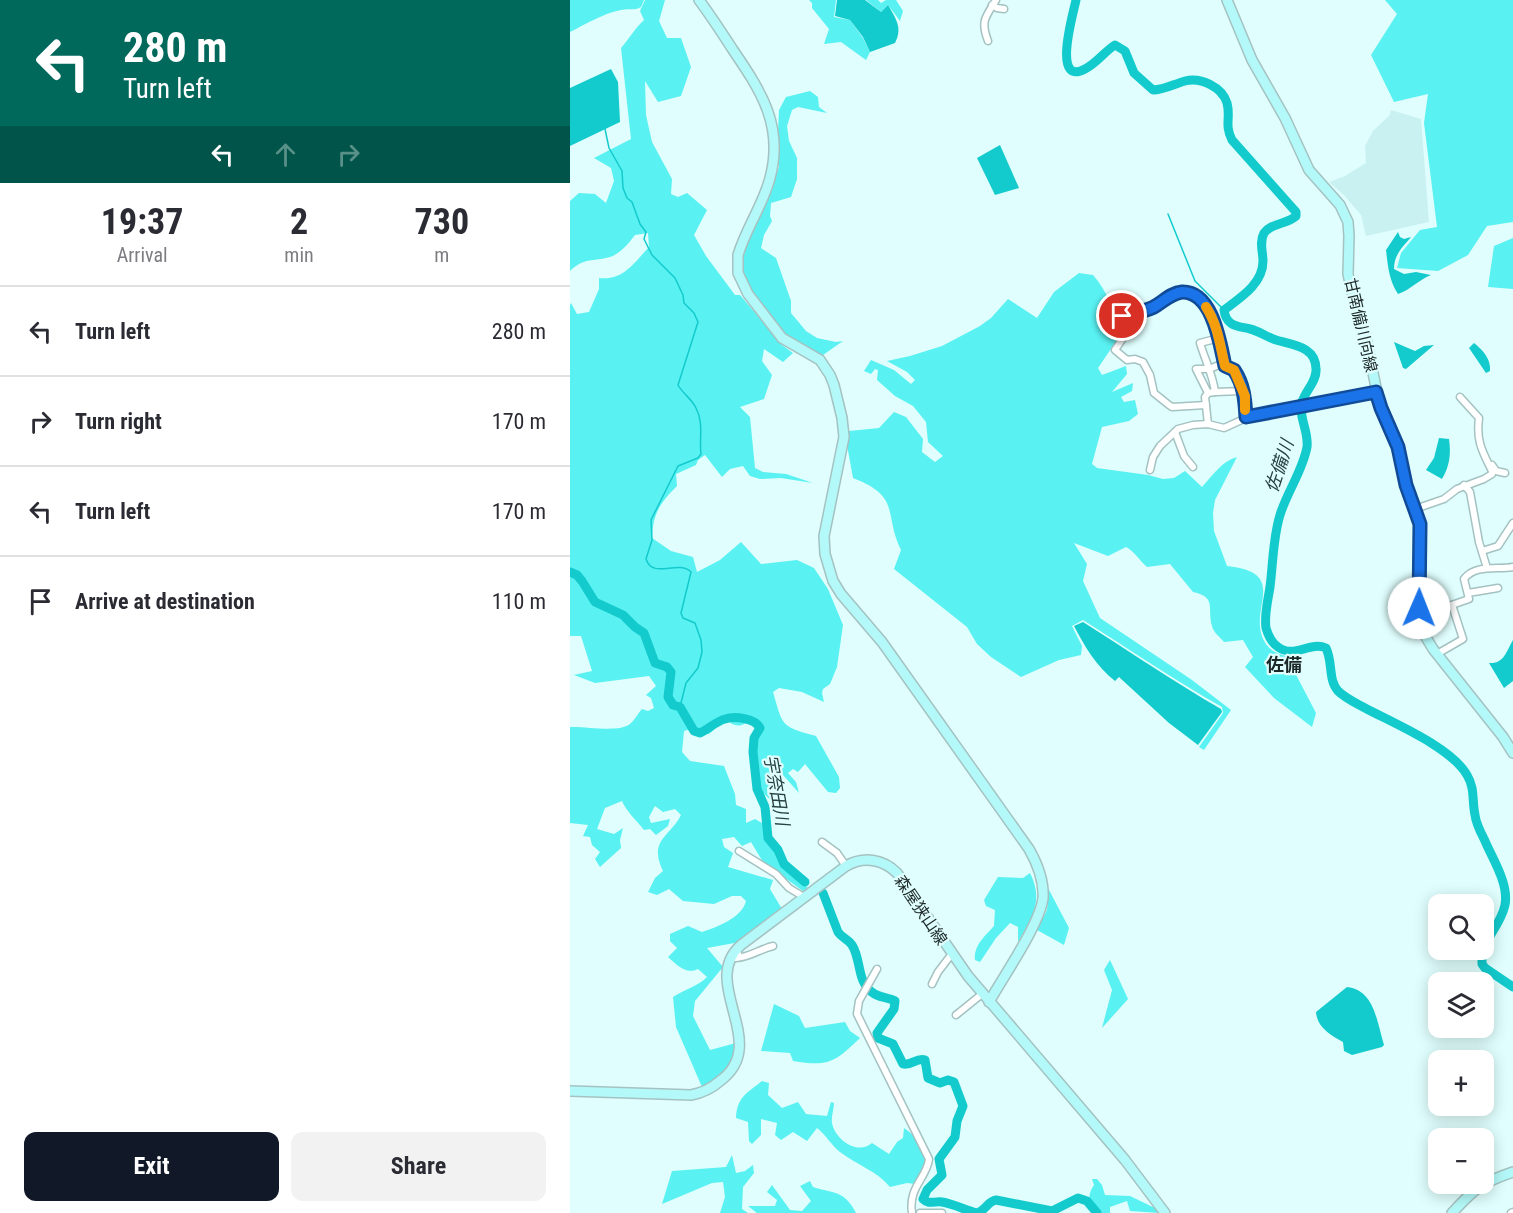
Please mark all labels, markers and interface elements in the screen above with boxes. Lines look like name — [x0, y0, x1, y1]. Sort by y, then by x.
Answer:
text: 280 m — [123, 23, 228, 72]
icon: left — [24, 24, 102, 102]
text: Turn left — [123, 73, 212, 105]
icon: left — [206, 138, 239, 171]
icon: ahead — [269, 138, 302, 171]
icon: right — [332, 138, 365, 171]
text: 19:37 — [101, 201, 183, 243]
text: 2 — [290, 201, 308, 243]
text: 730 — [415, 201, 469, 243]
text: Arrival — [117, 243, 168, 267]
text: min — [284, 243, 314, 267]
text: m — [434, 243, 449, 267]
street label: 甘南備川向線 — [1341, 276, 1381, 374]
pin — [1096, 290, 1147, 341]
icon: arrive — [1105, 299, 1138, 332]
icon: left — [24, 315, 57, 348]
text: Turn left — [75, 319, 150, 344]
text: 280 m — [492, 319, 546, 344]
icon: right — [24, 405, 57, 438]
text: Turn right — [75, 409, 162, 434]
text: 170 m — [492, 409, 546, 434]
water label: 佐備川 — [1261, 435, 1298, 495]
icon: left — [24, 495, 57, 528]
text: Turn left — [75, 499, 150, 524]
text: 170 m — [492, 499, 546, 524]
position arrow — [1387, 576, 1451, 640]
icon: arrive — [24, 585, 57, 618]
text: Arrive at destination — [75, 589, 255, 614]
text: 110 m — [492, 589, 546, 614]
district label: 佐備 — [1266, 654, 1302, 675]
water label: 宇奈田川 — [760, 753, 794, 829]
street label: 森屋狭山線 — [891, 872, 951, 948]
map controls — [1428, 894, 1494, 1194]
button: search — [1428, 894, 1494, 960]
button: layers — [1428, 972, 1494, 1038]
button: + — [1428, 1050, 1494, 1116]
button: − — [1428, 1128, 1494, 1194]
button: Exit — [24, 1132, 279, 1201]
button: Share — [291, 1132, 546, 1201]

